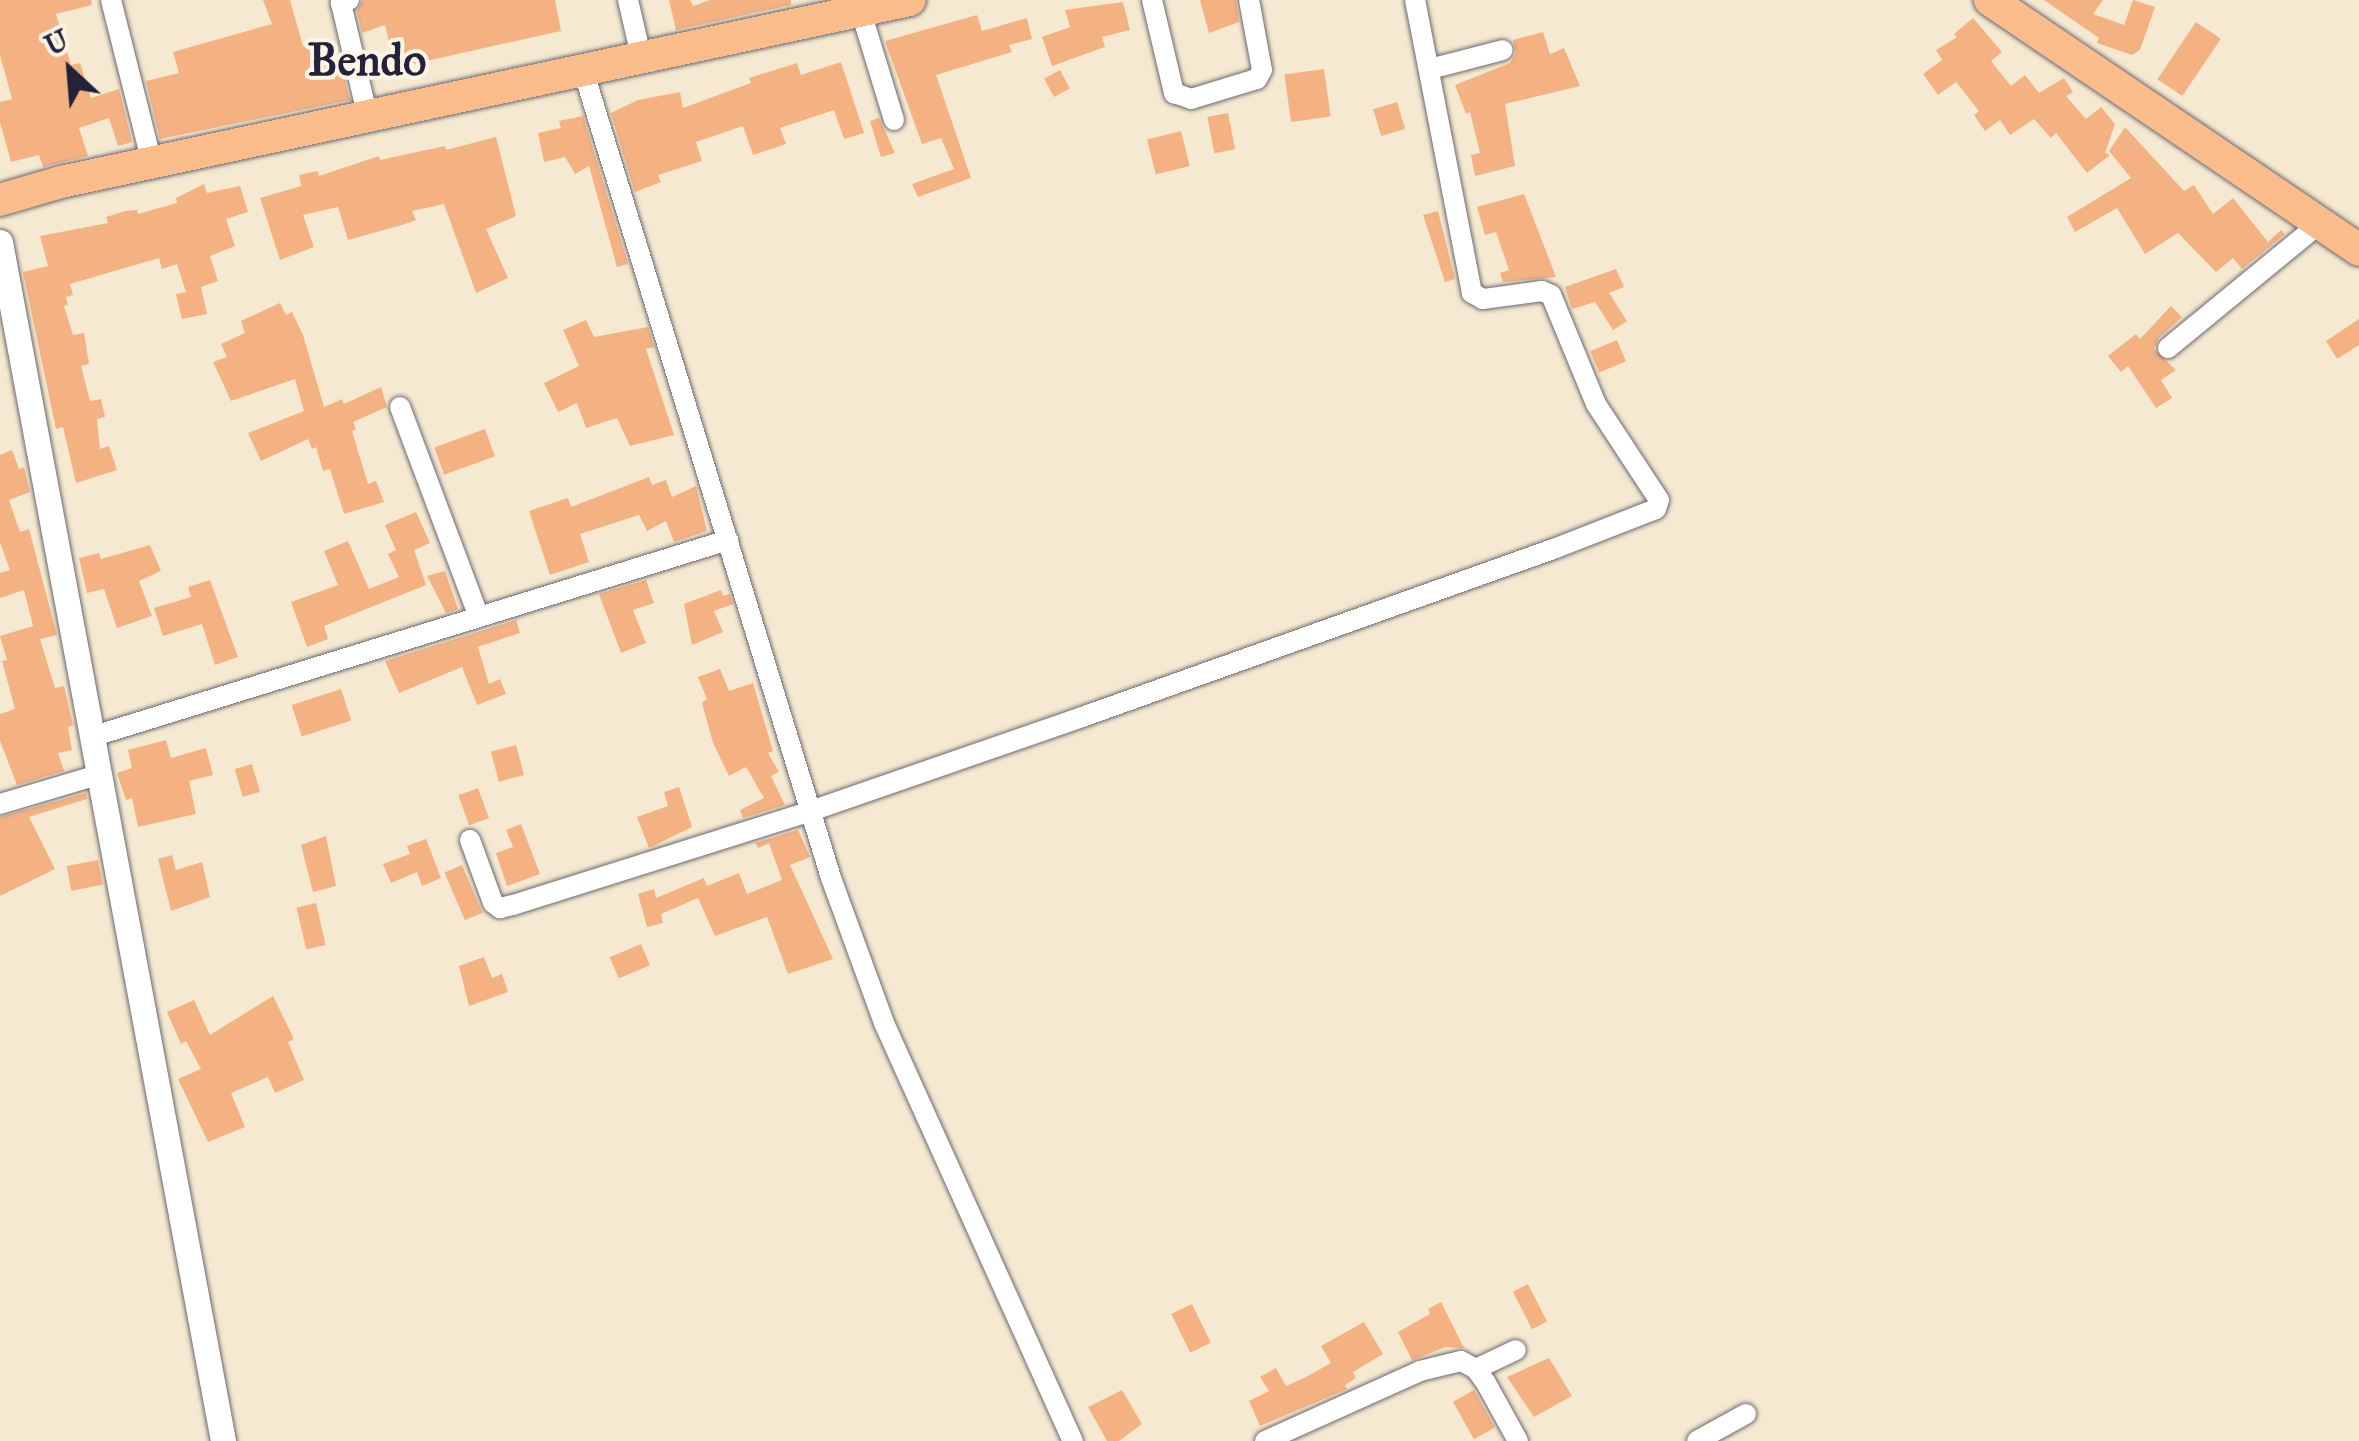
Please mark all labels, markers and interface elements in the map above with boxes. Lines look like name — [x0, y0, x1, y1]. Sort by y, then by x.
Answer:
north arrow — [20, 20, 120, 120]
text: U — [39, 22, 74, 63]
district label: Bendo — [308, 33, 426, 87]

